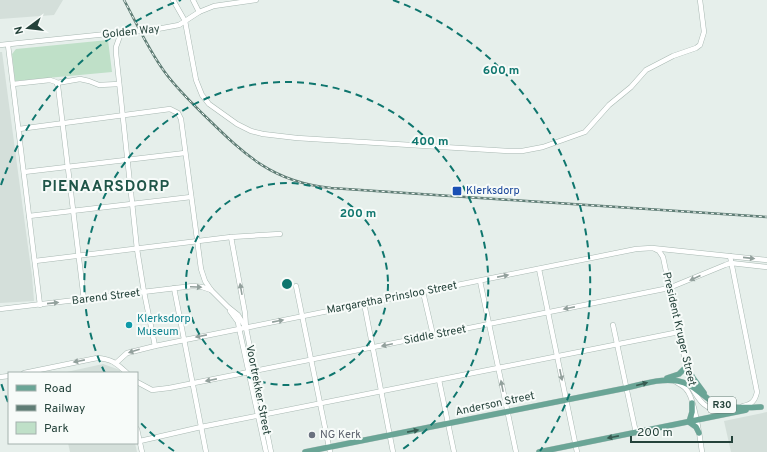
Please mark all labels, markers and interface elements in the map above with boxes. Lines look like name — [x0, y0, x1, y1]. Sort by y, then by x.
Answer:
north arrow — [8, 8, 48, 48]
street label: Golden Way — [101, 22, 161, 42]
text: N — [12, 25, 27, 36]
text: 600 m — [483, 63, 519, 79]
text: 400 m — [411, 134, 449, 150]
district label: PIENAARSDORP — [42, 178, 170, 197]
place label: Klerksdorp — [466, 184, 520, 198]
marker: Klerksdorp — [451, 185, 463, 197]
text: 200 m — [340, 206, 376, 222]
one-way arrow — [743, 255, 755, 261]
street label: President Kruger Street — [659, 271, 699, 387]
one-way arrow — [497, 273, 509, 279]
one-way arrow — [689, 275, 701, 281]
centre of rings — [280, 277, 294, 291]
street label: Margaretha Prinsloo Street — [326, 278, 458, 318]
one-way arrow — [238, 283, 244, 295]
one-way arrow — [190, 284, 203, 290]
street label: Barend Street — [71, 286, 141, 308]
one-way arrow — [47, 300, 59, 307]
one-way arrow — [563, 305, 575, 311]
place label: Klerksdorp Museum — [137, 312, 191, 339]
one-way arrow — [272, 318, 284, 324]
marker: Klerksdorp Museum — [124, 320, 134, 330]
street label: Siddle Street — [403, 322, 467, 348]
one-way arrow — [195, 334, 207, 340]
one-way arrow — [381, 342, 393, 348]
street label: Voortrekker Street — [242, 344, 274, 436]
one-way arrow — [127, 348, 139, 354]
one-way arrow — [73, 359, 85, 365]
one-way arrow — [559, 369, 565, 382]
legend — [8, 372, 138, 444]
one-way arrow — [204, 378, 217, 384]
one-way arrow — [499, 380, 505, 393]
text: Road — [44, 381, 72, 397]
one-way arrow — [636, 381, 648, 387]
street label: Anderson Street — [454, 389, 536, 419]
road number: R30 — [708, 397, 736, 413]
text: Railway — [44, 401, 85, 417]
scale bar — [631, 418, 732, 444]
text: Park — [44, 421, 69, 437]
text: 200 m — [637, 425, 673, 441]
one-way arrow — [407, 427, 419, 433]
place label: NG Kerk — [320, 428, 361, 442]
marker: NG Kerk — [307, 430, 317, 440]
one-way arrow — [607, 435, 619, 441]

